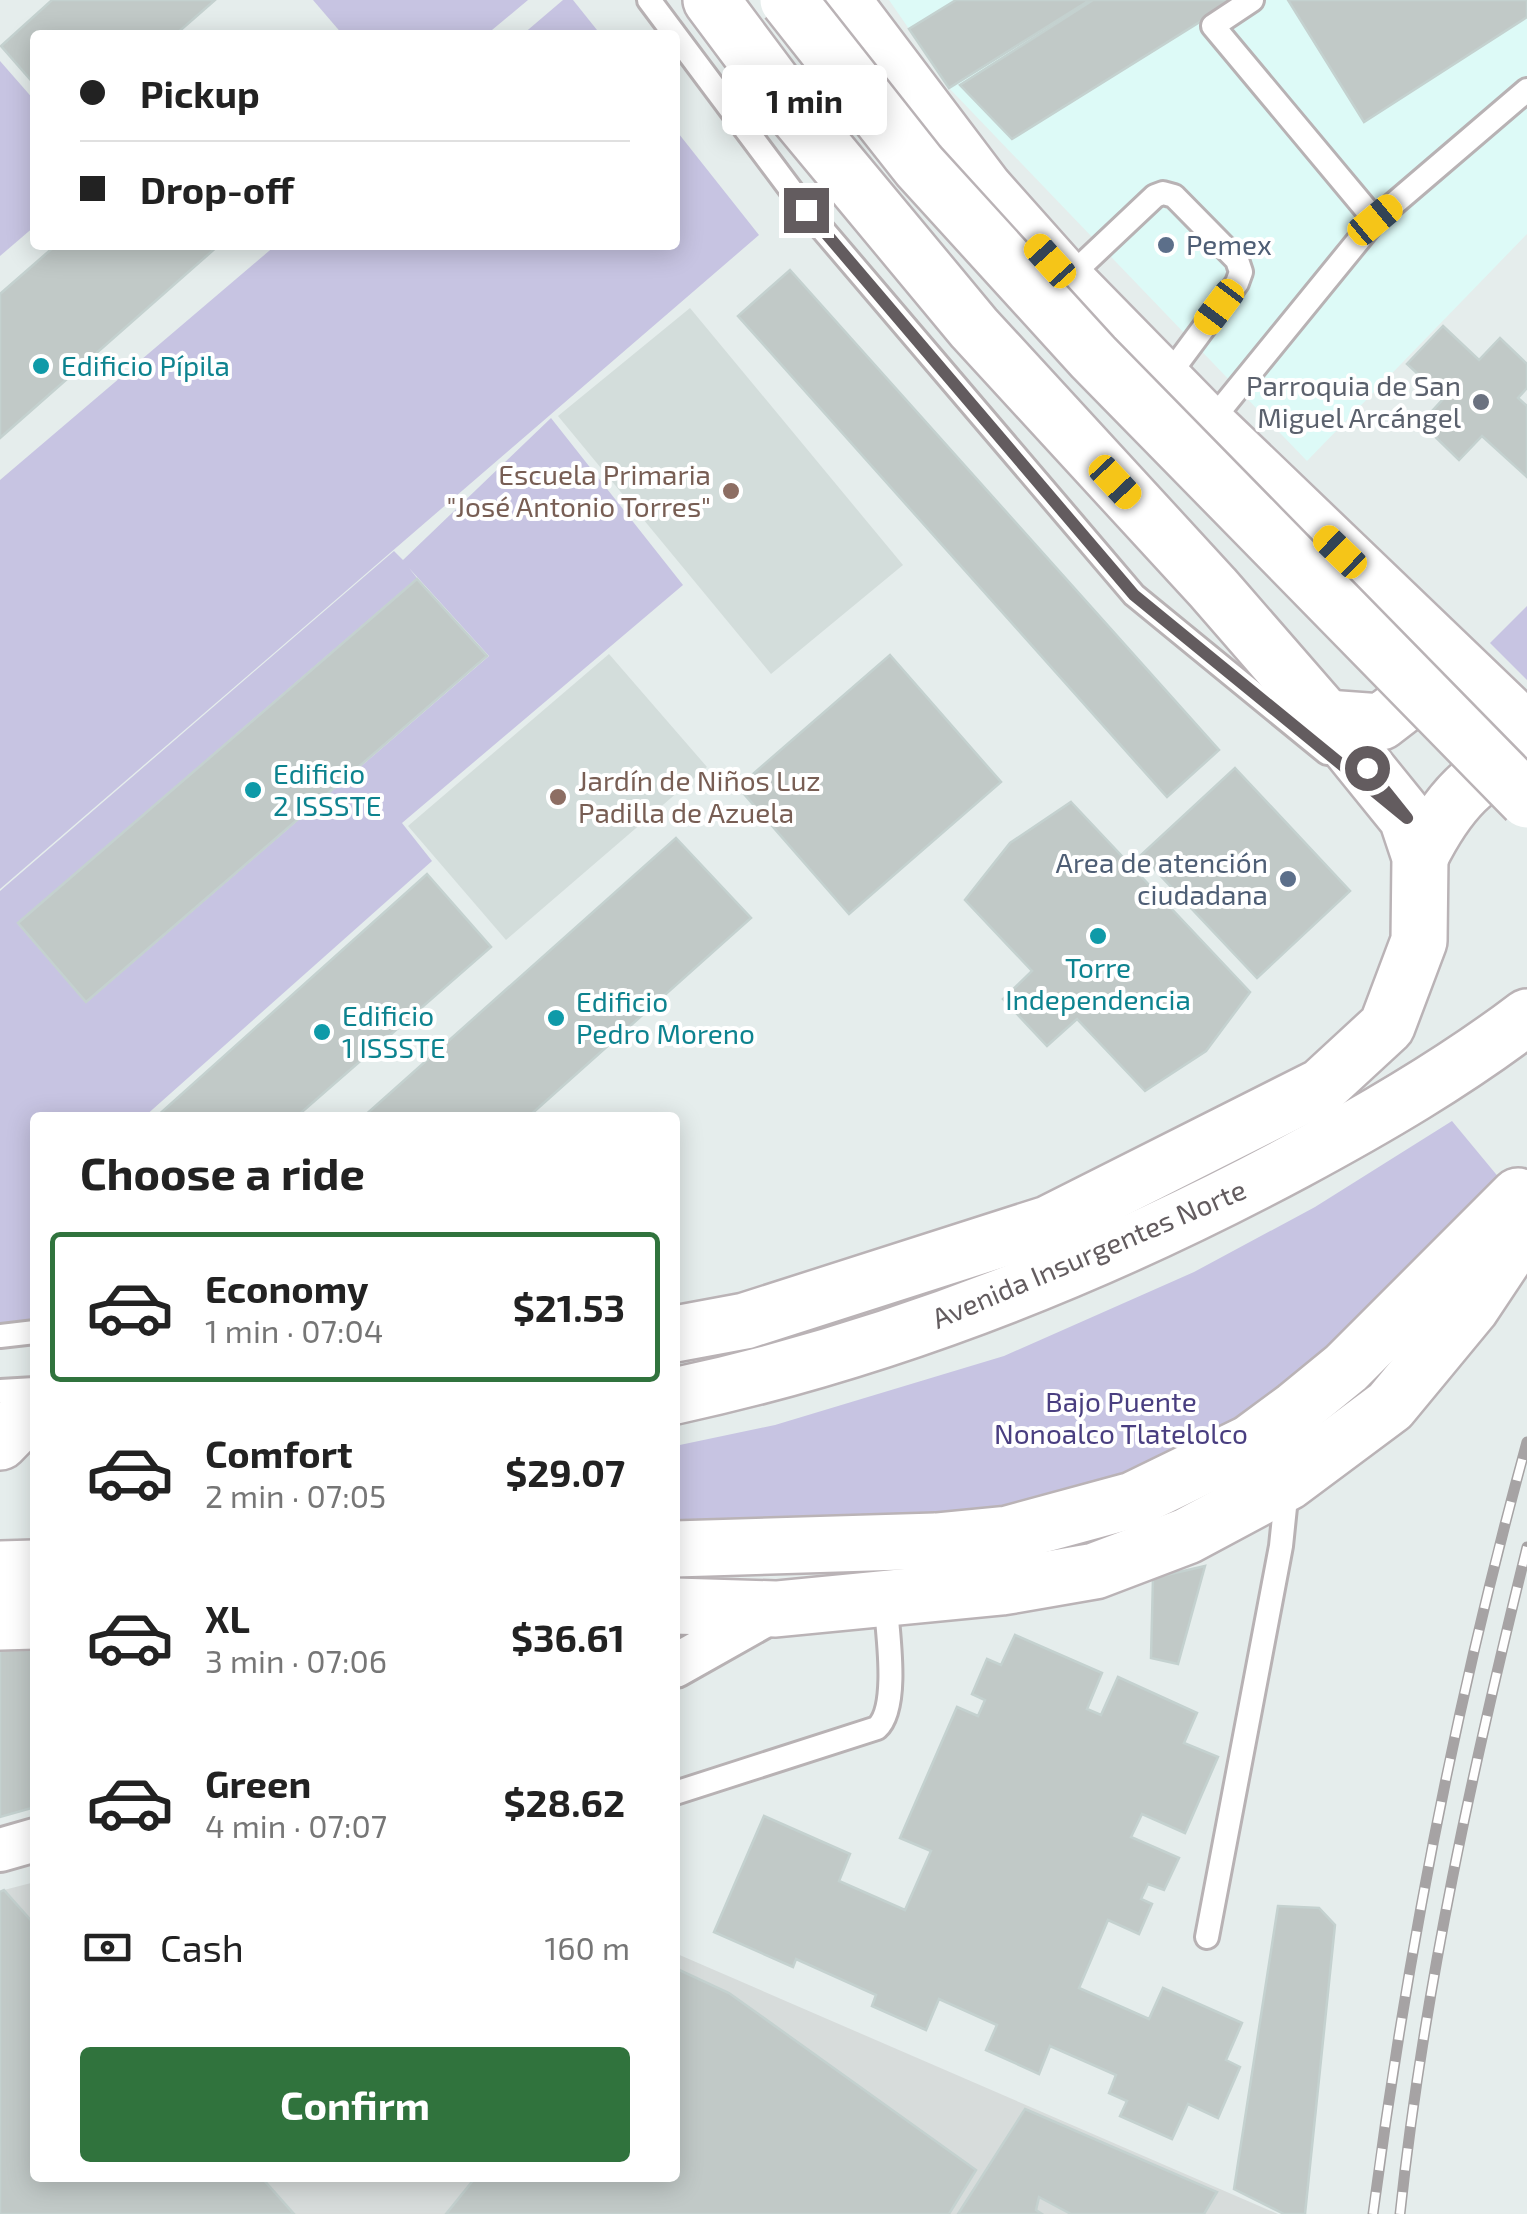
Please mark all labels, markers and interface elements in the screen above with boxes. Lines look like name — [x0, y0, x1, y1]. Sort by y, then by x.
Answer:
callout: 1 min — [724, 65, 888, 135]
text: Pickup — [140, 70, 260, 116]
text: 1 min — [766, 81, 843, 119]
text: Drop-off — [140, 166, 294, 212]
route end — [784, 188, 829, 233]
car — [1342, 189, 1408, 251]
place label: Pemex — [1186, 227, 1272, 261]
car — [1019, 229, 1081, 293]
marker: Pemex — [1155, 234, 1177, 256]
car — [1189, 274, 1249, 340]
place label: Edificio Pípila — [61, 348, 230, 382]
marker: Edificio Pípila — [30, 355, 52, 377]
place label: Parroquia de San Miguel Arcángel — [1246, 368, 1462, 434]
marker: Parroquia de San Miguel Arcángel — [1470, 391, 1492, 413]
car — [1084, 450, 1146, 514]
place label: Escuela Primaria "José Antonio Torres" — [447, 457, 711, 523]
marker: Escuela Primaria "José Antonio Torres" — [720, 480, 742, 502]
car — [1308, 520, 1372, 584]
route start — [1345, 746, 1390, 791]
place label: Edificio 2 ISSSTE — [273, 756, 381, 822]
place label: Jardín de Niños Luz Padilla de Azuela — [578, 763, 821, 829]
marker: Edificio 2 ISSSTE — [242, 779, 264, 801]
marker: Jardín de Niños Luz Padilla de Azuela — [547, 786, 569, 808]
place label: Area de atención ciudadana — [1056, 845, 1268, 911]
marker: Area de atención ciudadana — [1277, 868, 1299, 890]
marker: Torre Independencia — [1087, 925, 1109, 947]
place label: Torre Independencia — [1005, 950, 1191, 1016]
place label: Edificio Pedro Moreno — [576, 984, 755, 1050]
place label: Edificio 1 ISSSTE — [342, 998, 446, 1064]
marker: Edificio Pedro Moreno — [545, 1007, 567, 1029]
marker: Edificio 1 ISSSTE — [311, 1021, 333, 1043]
text: Choose a ride — [80, 1145, 365, 1199]
street label: Avenida Insurgentes Norte — [926, 1171, 1251, 1335]
icon: car — [85, 1262, 175, 1352]
text: Economy — [205, 1265, 369, 1311]
text: $21.53 — [513, 1284, 625, 1330]
text: 1 min · 07:04 — [205, 1311, 383, 1349]
park label: Bajo Puente Nonoalco Tlatelolco — [994, 1384, 1248, 1450]
icon: car — [85, 1427, 175, 1517]
text: Comfort — [205, 1430, 353, 1476]
text: $29.07 — [505, 1449, 625, 1495]
text: 2 min · 07:05 — [205, 1476, 386, 1514]
icon: car — [85, 1592, 175, 1682]
text: XL — [205, 1595, 250, 1641]
text: $36.61 — [511, 1614, 625, 1660]
text: 3 min · 07:06 — [205, 1641, 387, 1679]
icon: car — [85, 1757, 175, 1847]
text: Green — [205, 1760, 311, 1806]
text: $28.62 — [503, 1779, 625, 1825]
text: 4 min · 07:07 — [205, 1806, 387, 1844]
icon: cash — [80, 1920, 135, 1975]
text: Cash — [160, 1924, 244, 1970]
text: 160 m — [544, 1928, 630, 1966]
button: Confirm — [80, 2047, 630, 2162]

